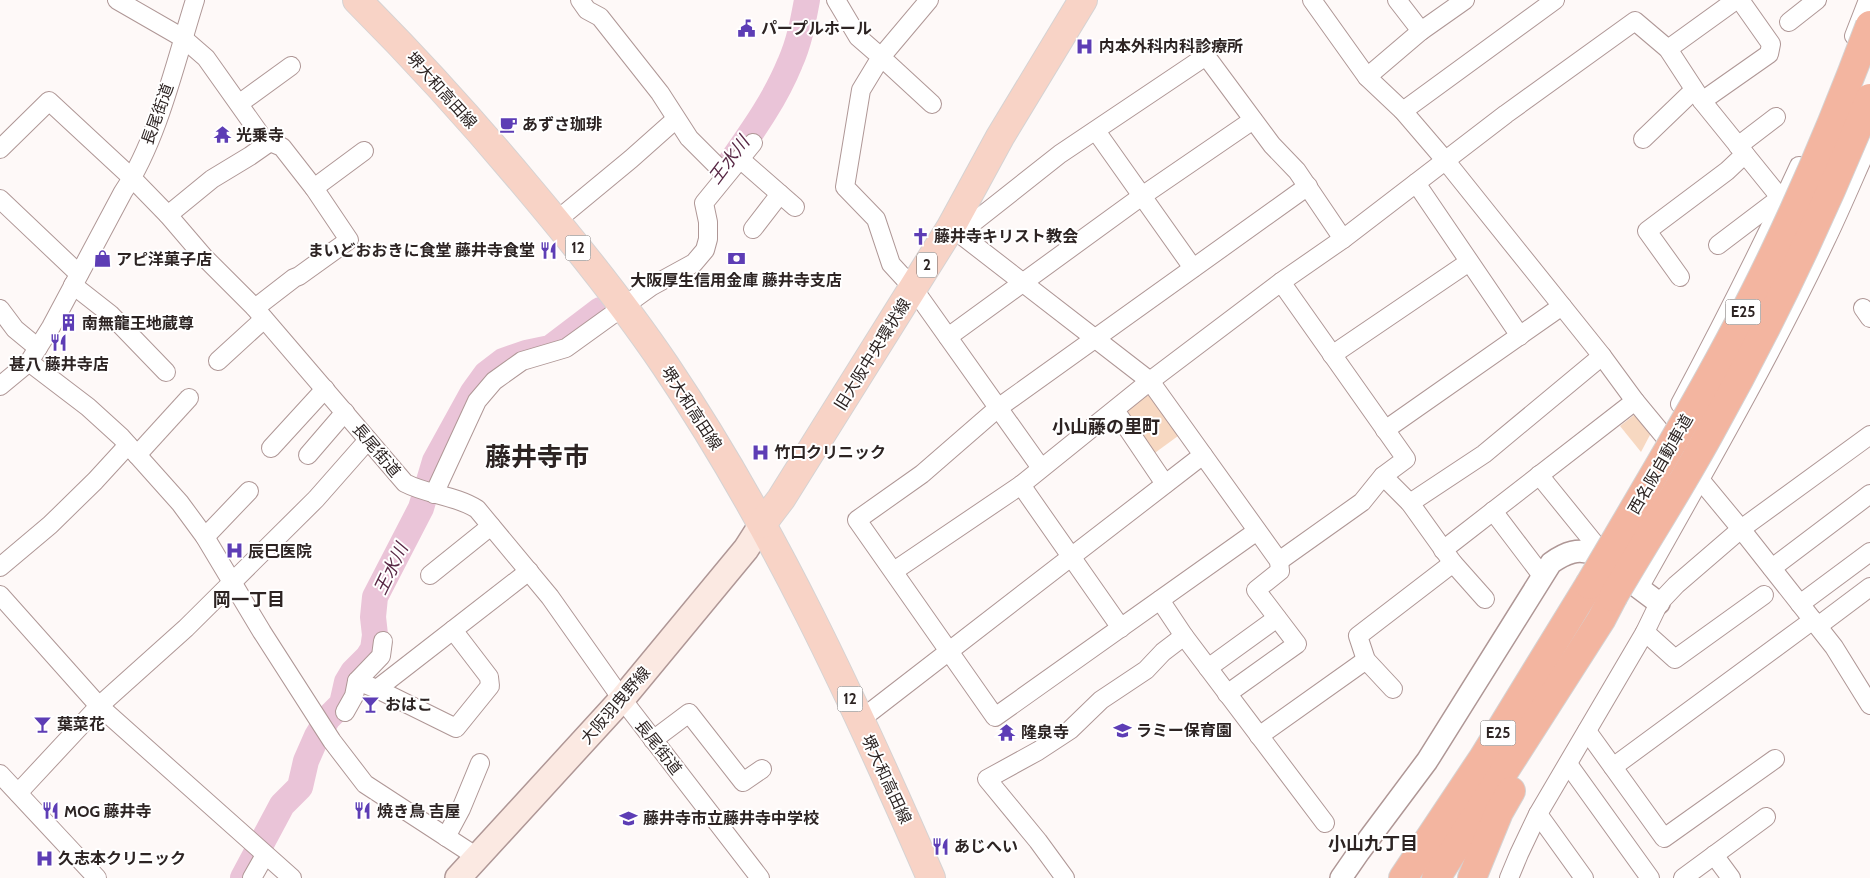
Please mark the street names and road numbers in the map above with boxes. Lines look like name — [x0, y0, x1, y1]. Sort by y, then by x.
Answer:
street label: 堺大和高田線 — [402, 48, 481, 132]
street label: 長尾街道 — [138, 81, 177, 147]
road number: 12 — [566, 236, 590, 260]
road number: 2 — [917, 252, 937, 278]
street label: 旧大阪中央環状線 — [830, 295, 914, 414]
road number: E25 — [1726, 300, 1760, 324]
street label: 堺大和高田線 — [657, 363, 726, 454]
street label: 西名阪自動車道 — [1624, 411, 1697, 518]
street label: 長尾街道 — [349, 420, 404, 481]
street label: 大阪羽曳野線 — [577, 663, 654, 748]
road number: 12 — [838, 686, 862, 712]
street label: 長尾街道 — [631, 716, 686, 778]
road number: E25 — [1480, 720, 1516, 746]
street label: 堺大和高田線 — [858, 732, 915, 827]

